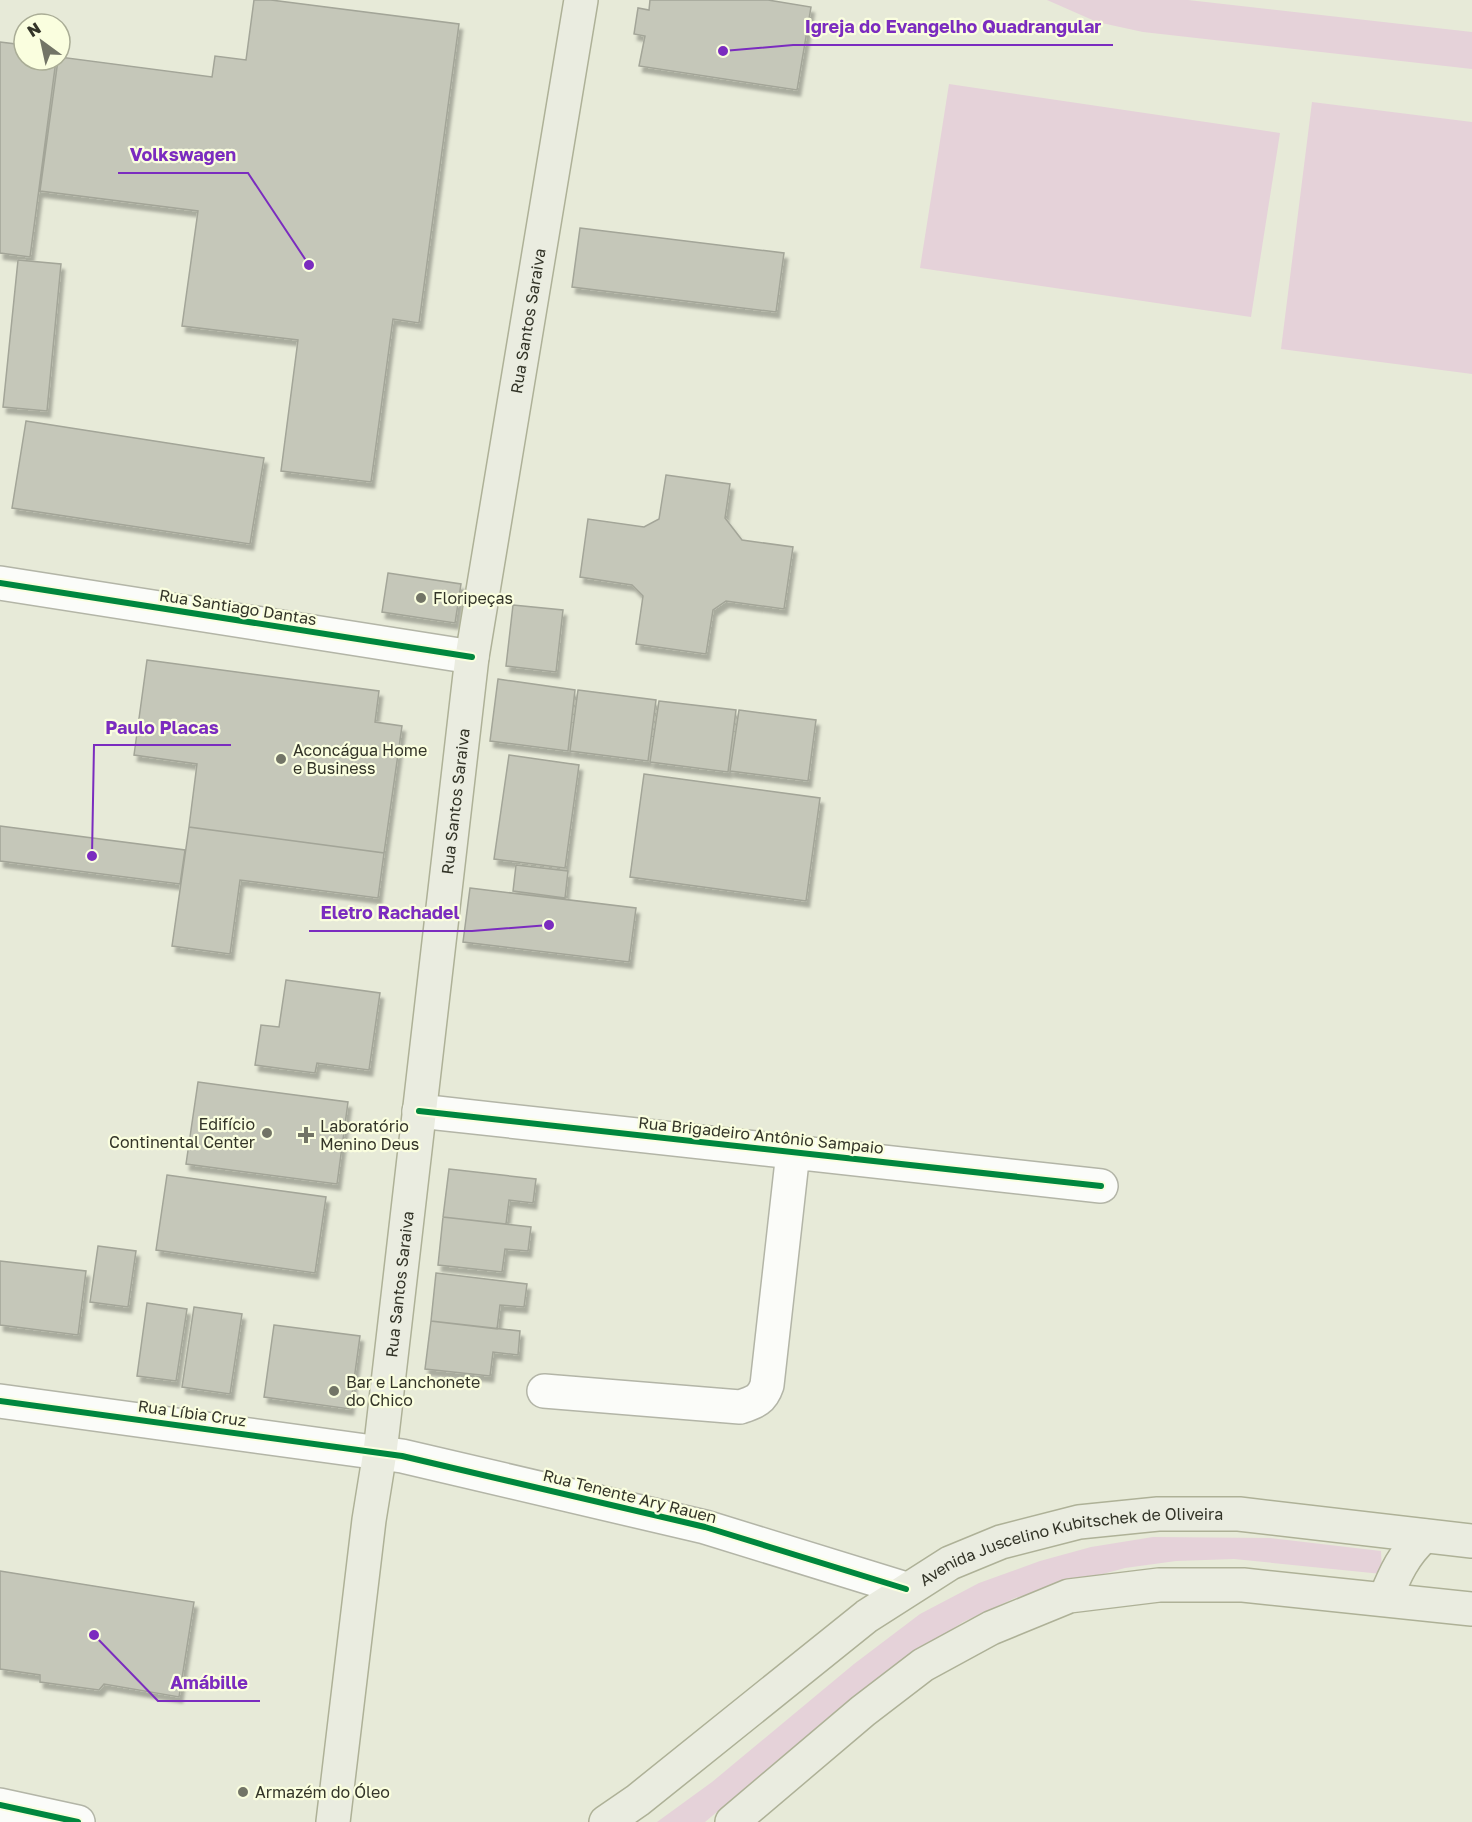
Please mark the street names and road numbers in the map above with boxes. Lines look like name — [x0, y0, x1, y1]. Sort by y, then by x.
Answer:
street label: Rua Santos Saraiva — [506, 247, 550, 395]
street label: Rua Santiago Dantas — [158, 585, 318, 629]
street label: Rua Santos Saraiva — [437, 727, 474, 876]
street label: Rua Brigadeiro Antônio Sampaio — [637, 1112, 885, 1158]
street label: Rua Santos Saraiva — [381, 1210, 418, 1358]
street label: Rua Líbia Cruz — [137, 1396, 247, 1430]
street label: Rua Tenente Ary Rauen — [541, 1465, 719, 1527]
street label: Avenida Juscelino Kubitschek de Oliveira — [916, 1504, 1223, 1590]

